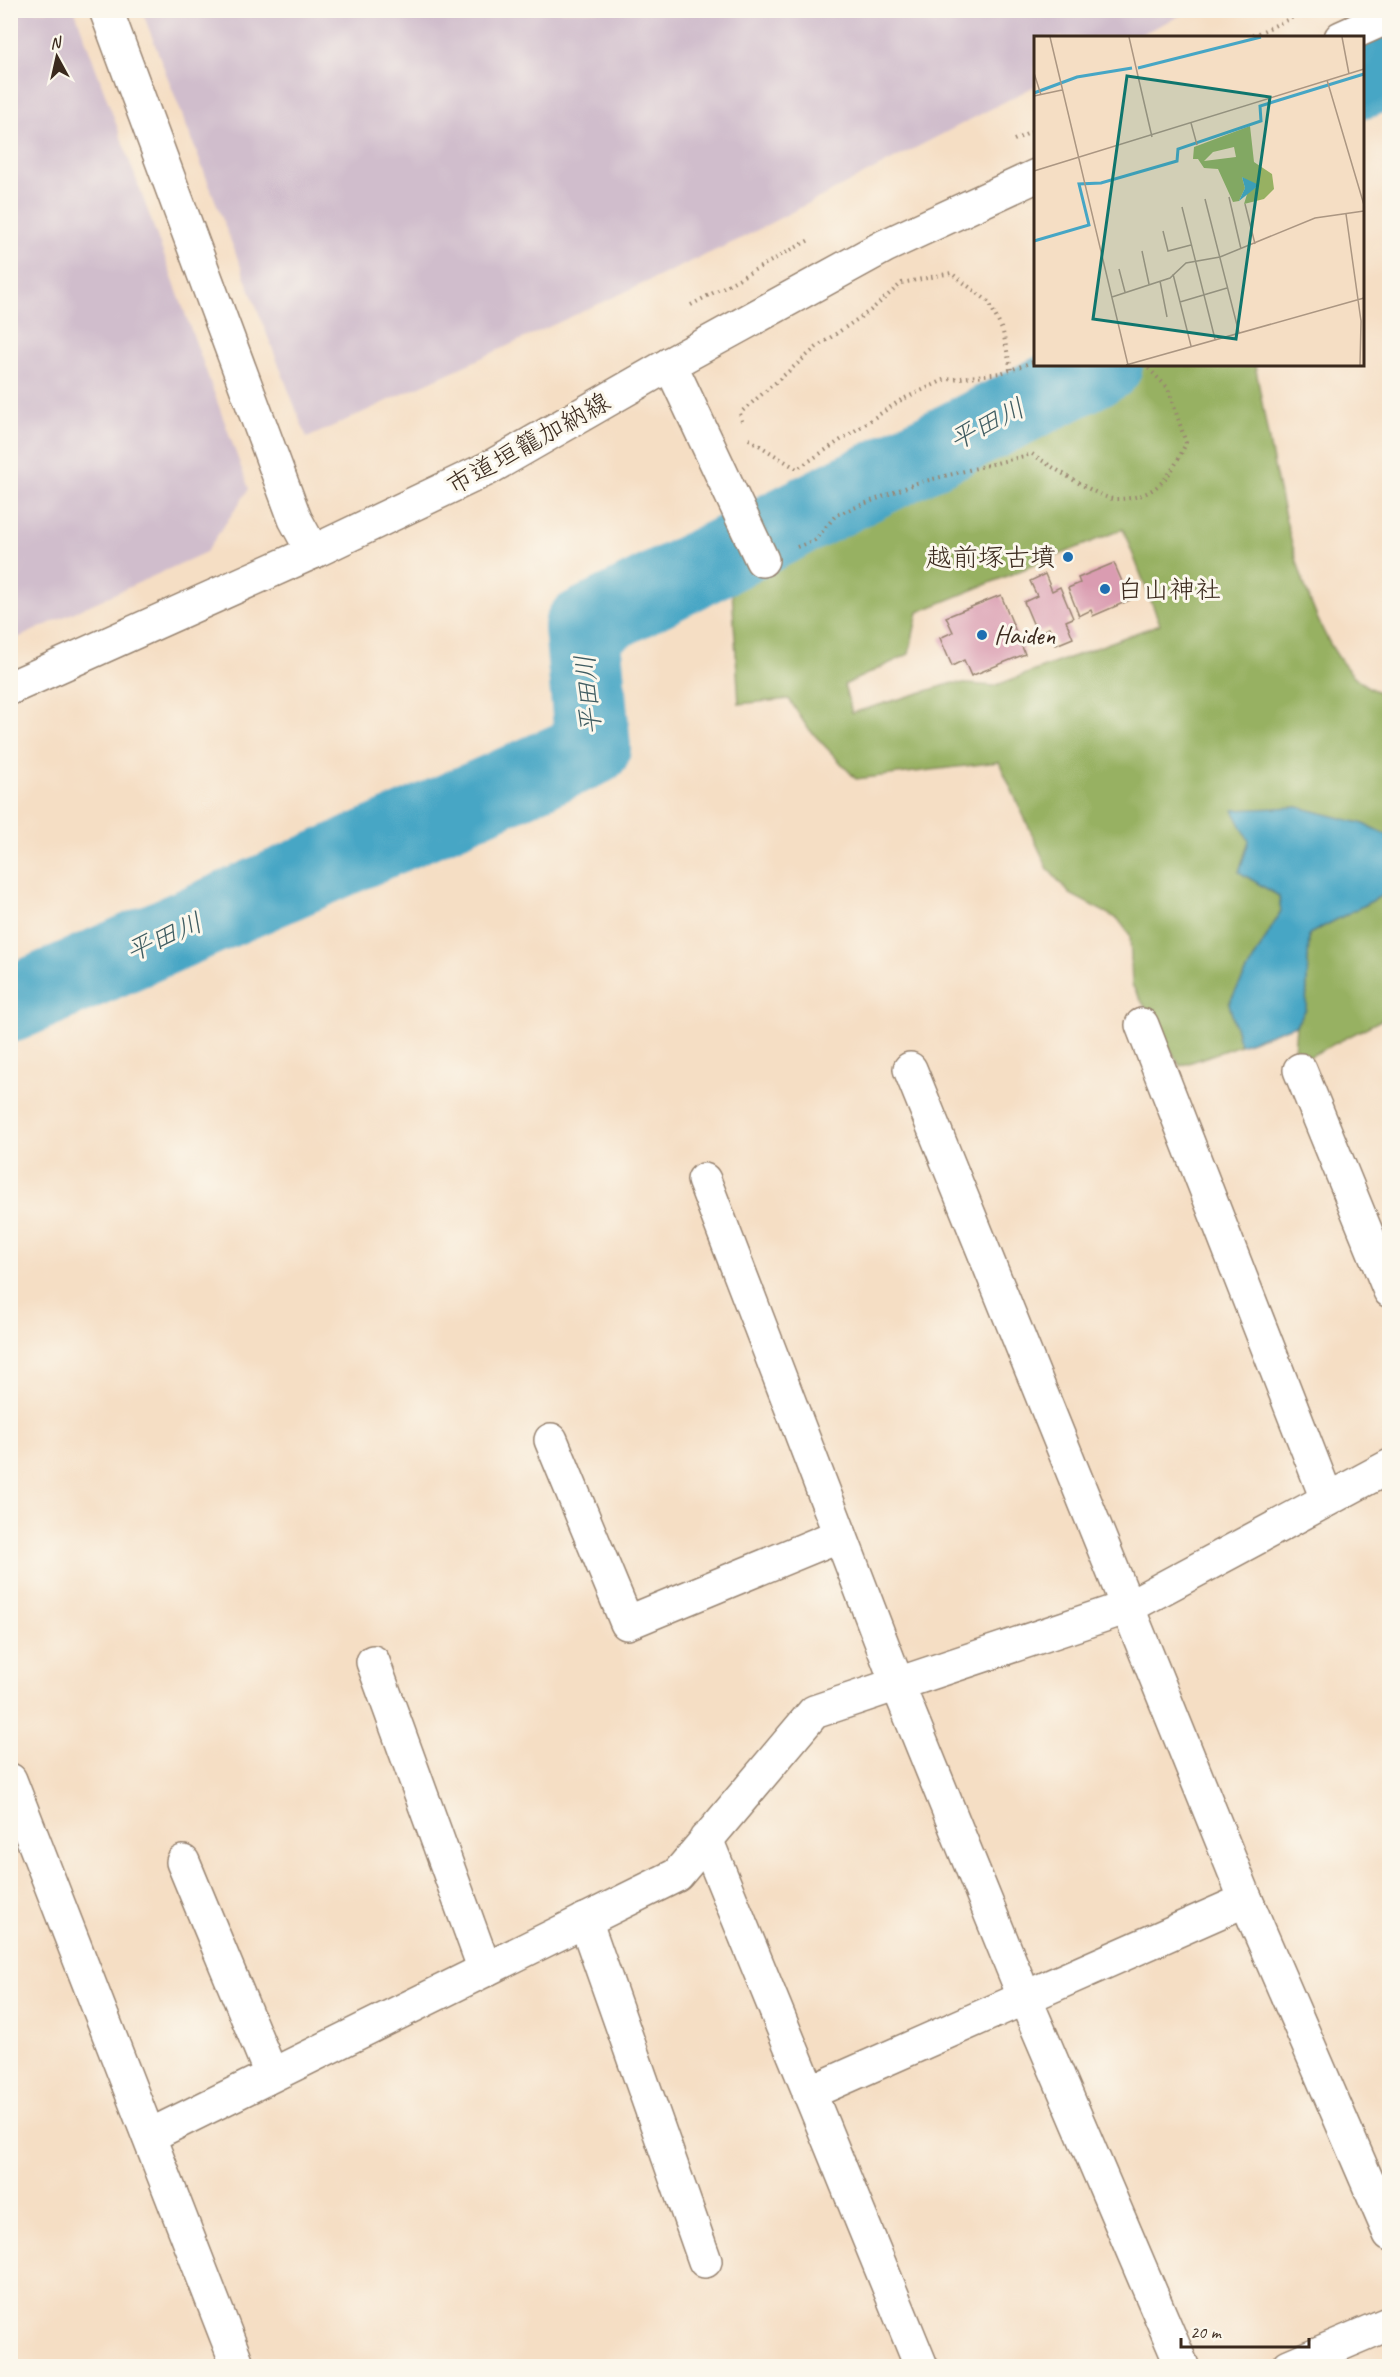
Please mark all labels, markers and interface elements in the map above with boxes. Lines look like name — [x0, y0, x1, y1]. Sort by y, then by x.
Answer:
north arrow — [27, 27, 87, 87]
text: N — [49, 32, 64, 54]
inset map — [1034, 36, 1364, 366]
street label: 市道垣籠加納線 — [441, 385, 616, 502]
water label: 平田川 — [943, 390, 1031, 458]
place label: 越前塚古墳 — [926, 541, 1056, 574]
marker: 越前塚古墳 — [1061, 550, 1075, 564]
place label: 白山神社 — [1117, 573, 1221, 606]
marker: 白山神社 — [1098, 582, 1112, 596]
place label: Haiden — [994, 619, 1056, 652]
marker: Haiden — [975, 628, 989, 642]
water label: 平田川 — [568, 653, 608, 737]
water label: 平田川 — [120, 905, 208, 969]
scale bar — [1181, 2311, 1308, 2349]
text: 20 m — [1190, 2321, 1223, 2343]

